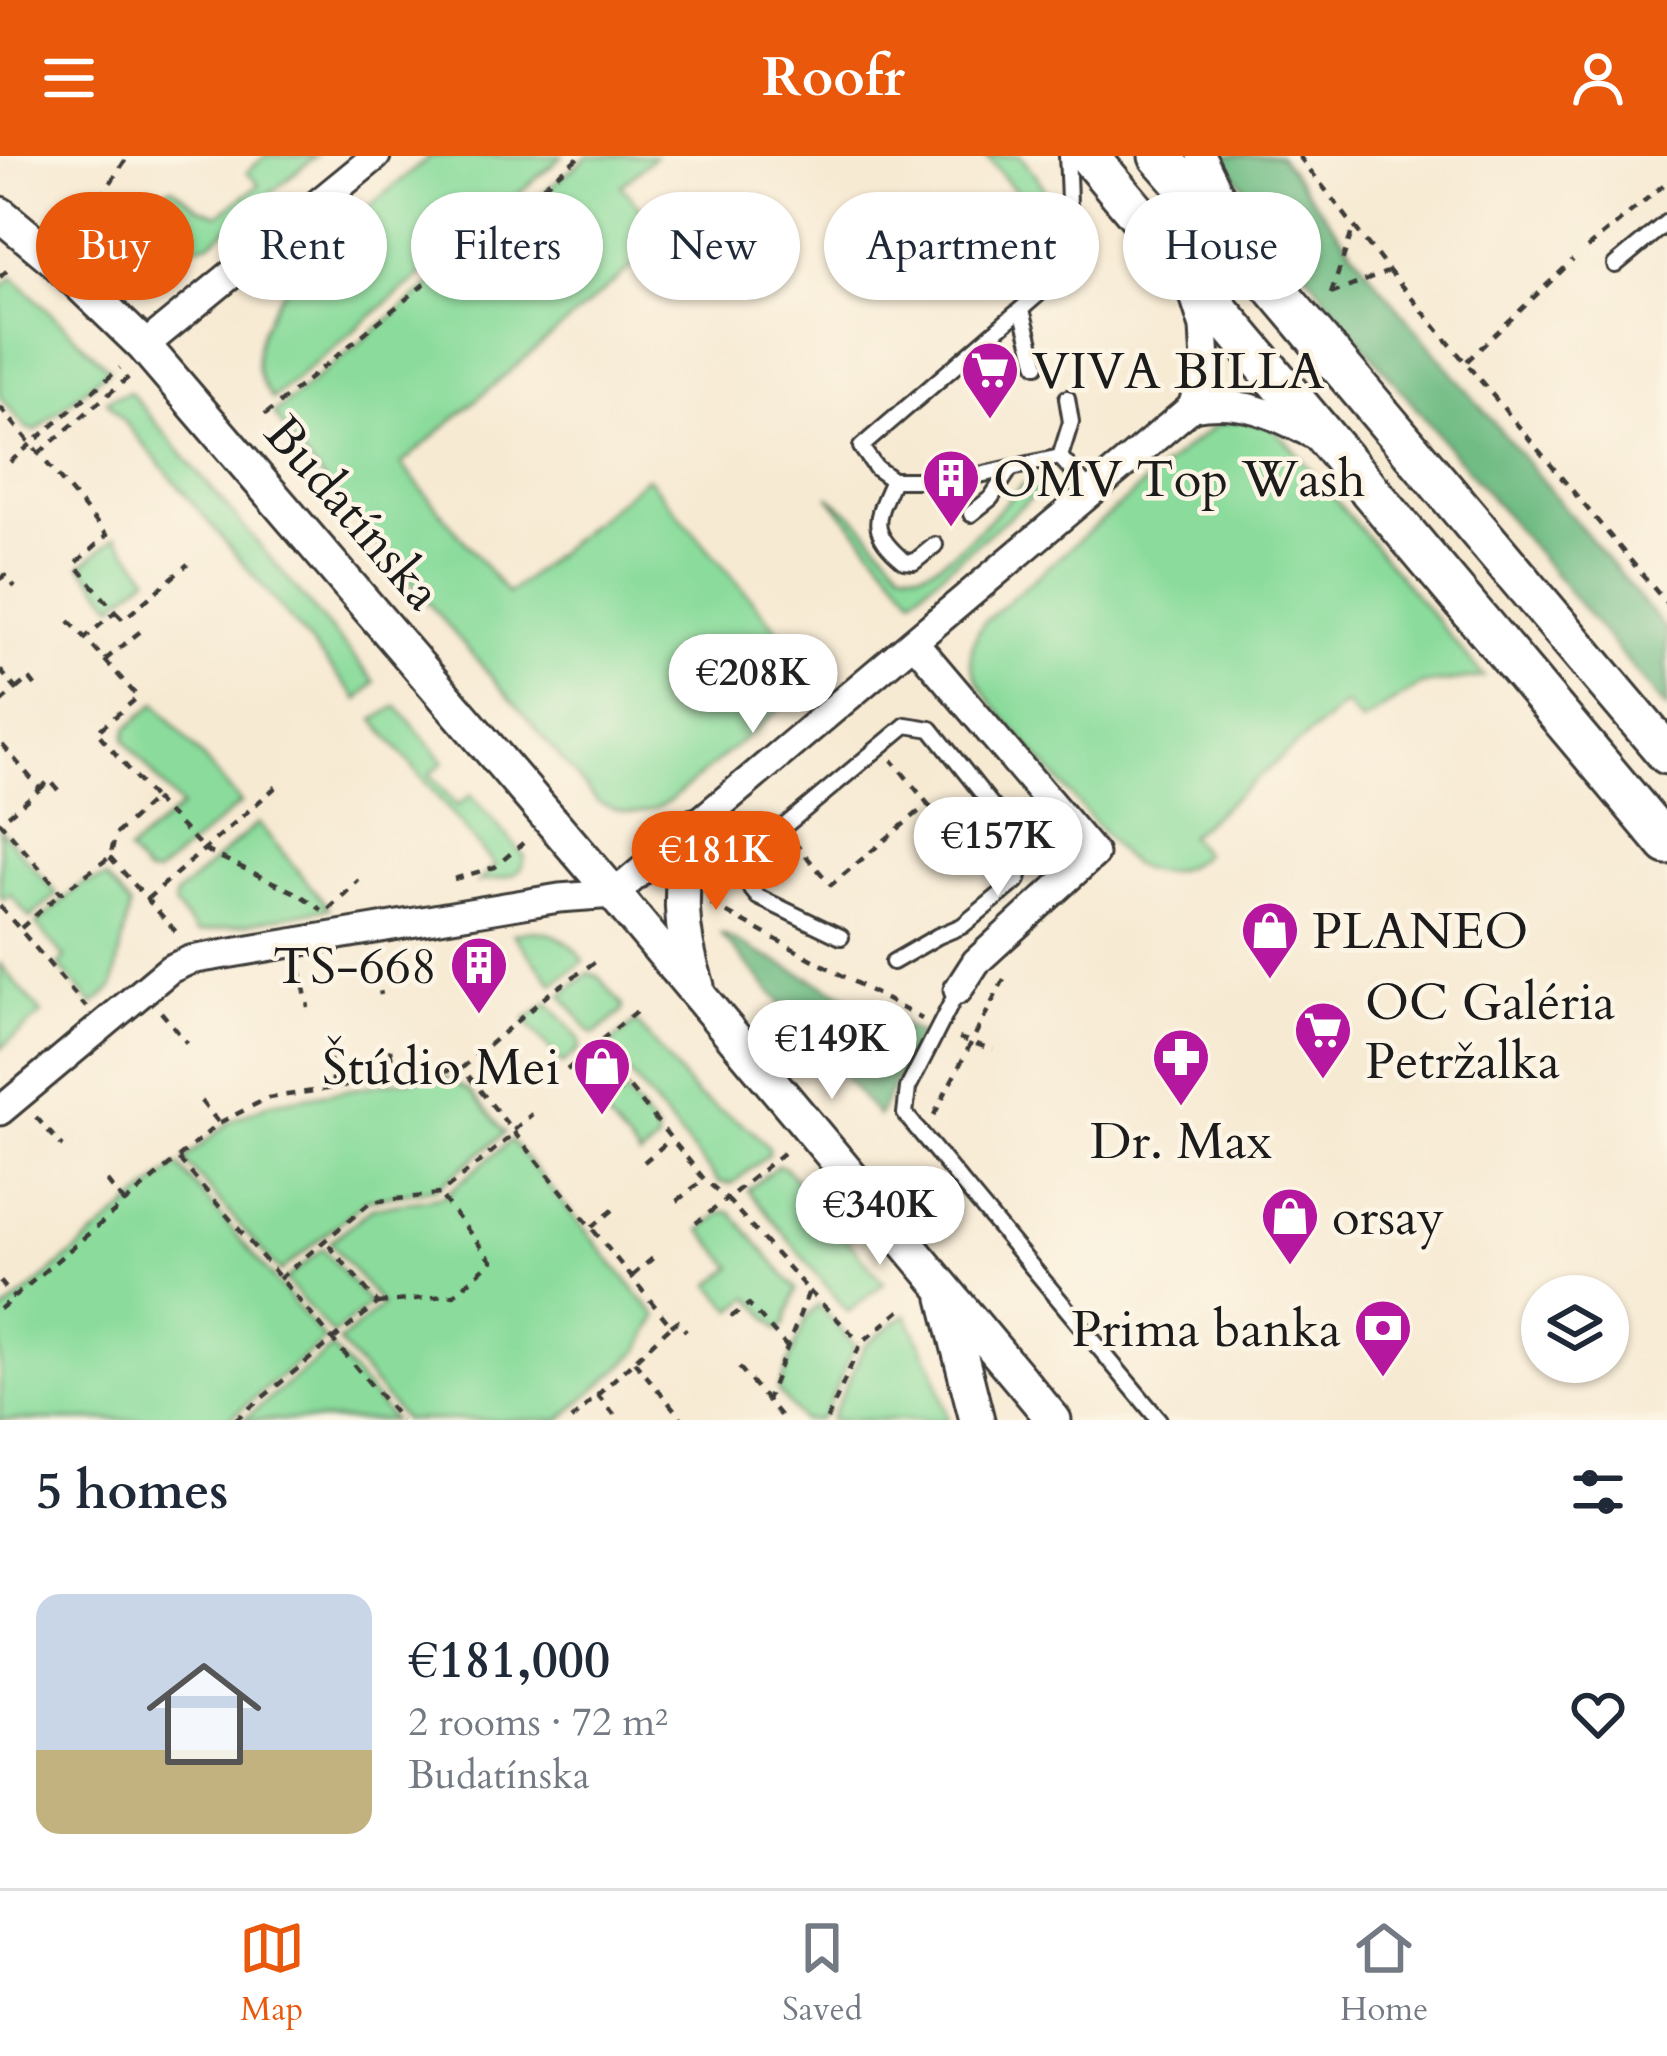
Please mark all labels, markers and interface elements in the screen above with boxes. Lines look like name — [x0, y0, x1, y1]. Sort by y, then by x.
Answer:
text: Roofr — [762, 42, 905, 115]
icon: menu — [36, 45, 102, 111]
icon: person — [1565, 45, 1631, 111]
chip: Buy — [36, 192, 194, 300]
chip: Rent — [218, 192, 387, 300]
chip: Filters — [411, 192, 603, 300]
chip: New — [627, 192, 800, 300]
chip: Apartment — [824, 192, 1099, 300]
chip: House — [1123, 192, 1321, 300]
place label: VIVA BILLA — [1032, 337, 1325, 407]
supermarket icon: VIVA BILLA — [959, 339, 1021, 421]
street label: Budatínska — [248, 401, 457, 626]
place label: OMV Top Wash — [993, 445, 1366, 515]
building icon: OMV Top Wash — [920, 447, 982, 529]
pin: €208K — [669, 634, 837, 736]
text: €208K — [696, 646, 810, 699]
pin: €157K — [914, 797, 1082, 899]
text: €157K — [941, 809, 1055, 862]
pin: €181K — [632, 811, 800, 913]
text: €181K — [659, 823, 773, 876]
place label: PLANEO — [1312, 897, 1528, 967]
shop icon: PLANEO — [1239, 899, 1301, 981]
place label: TS-668 — [273, 932, 437, 1002]
building icon: TS-668 — [448, 934, 510, 1016]
place label: OC Galéria Petržalka — [1365, 968, 1615, 1097]
supermarket icon: OC Galéria Petržalka — [1292, 999, 1354, 1081]
pin: €149K — [748, 1000, 916, 1102]
text: €149K — [775, 1012, 889, 1065]
pharmacy icon: Dr. Max — [1150, 1026, 1212, 1108]
place label: Štúdio Mei — [322, 1033, 560, 1103]
shop icon: Štúdio Mei — [571, 1035, 633, 1117]
place label: Dr. Max — [1090, 1107, 1272, 1177]
pin: €340K — [796, 1166, 964, 1268]
text: €340K — [823, 1178, 937, 1231]
place label: orsay — [1332, 1183, 1444, 1253]
shop icon: orsay — [1259, 1185, 1321, 1267]
map controls — [1521, 1275, 1629, 1383]
button: layers — [1521, 1275, 1629, 1383]
place label: Prima banka — [1071, 1295, 1341, 1365]
bank icon: Prima banka — [1352, 1297, 1414, 1379]
text: 5 homes — [36, 1457, 228, 1527]
icon: filters — [1565, 1459, 1631, 1525]
text: €181,000 — [408, 1626, 610, 1696]
icon: home — [132, 1642, 276, 1786]
icon: heart — [1565, 1681, 1631, 1747]
text: 2 rooms · 72 m² — [408, 1696, 668, 1749]
text: Budatínska — [408, 1749, 590, 1802]
tab: Map — [239, 1915, 305, 2032]
tab: Saved — [782, 1915, 862, 2032]
tab: Home — [1340, 1915, 1428, 2032]

